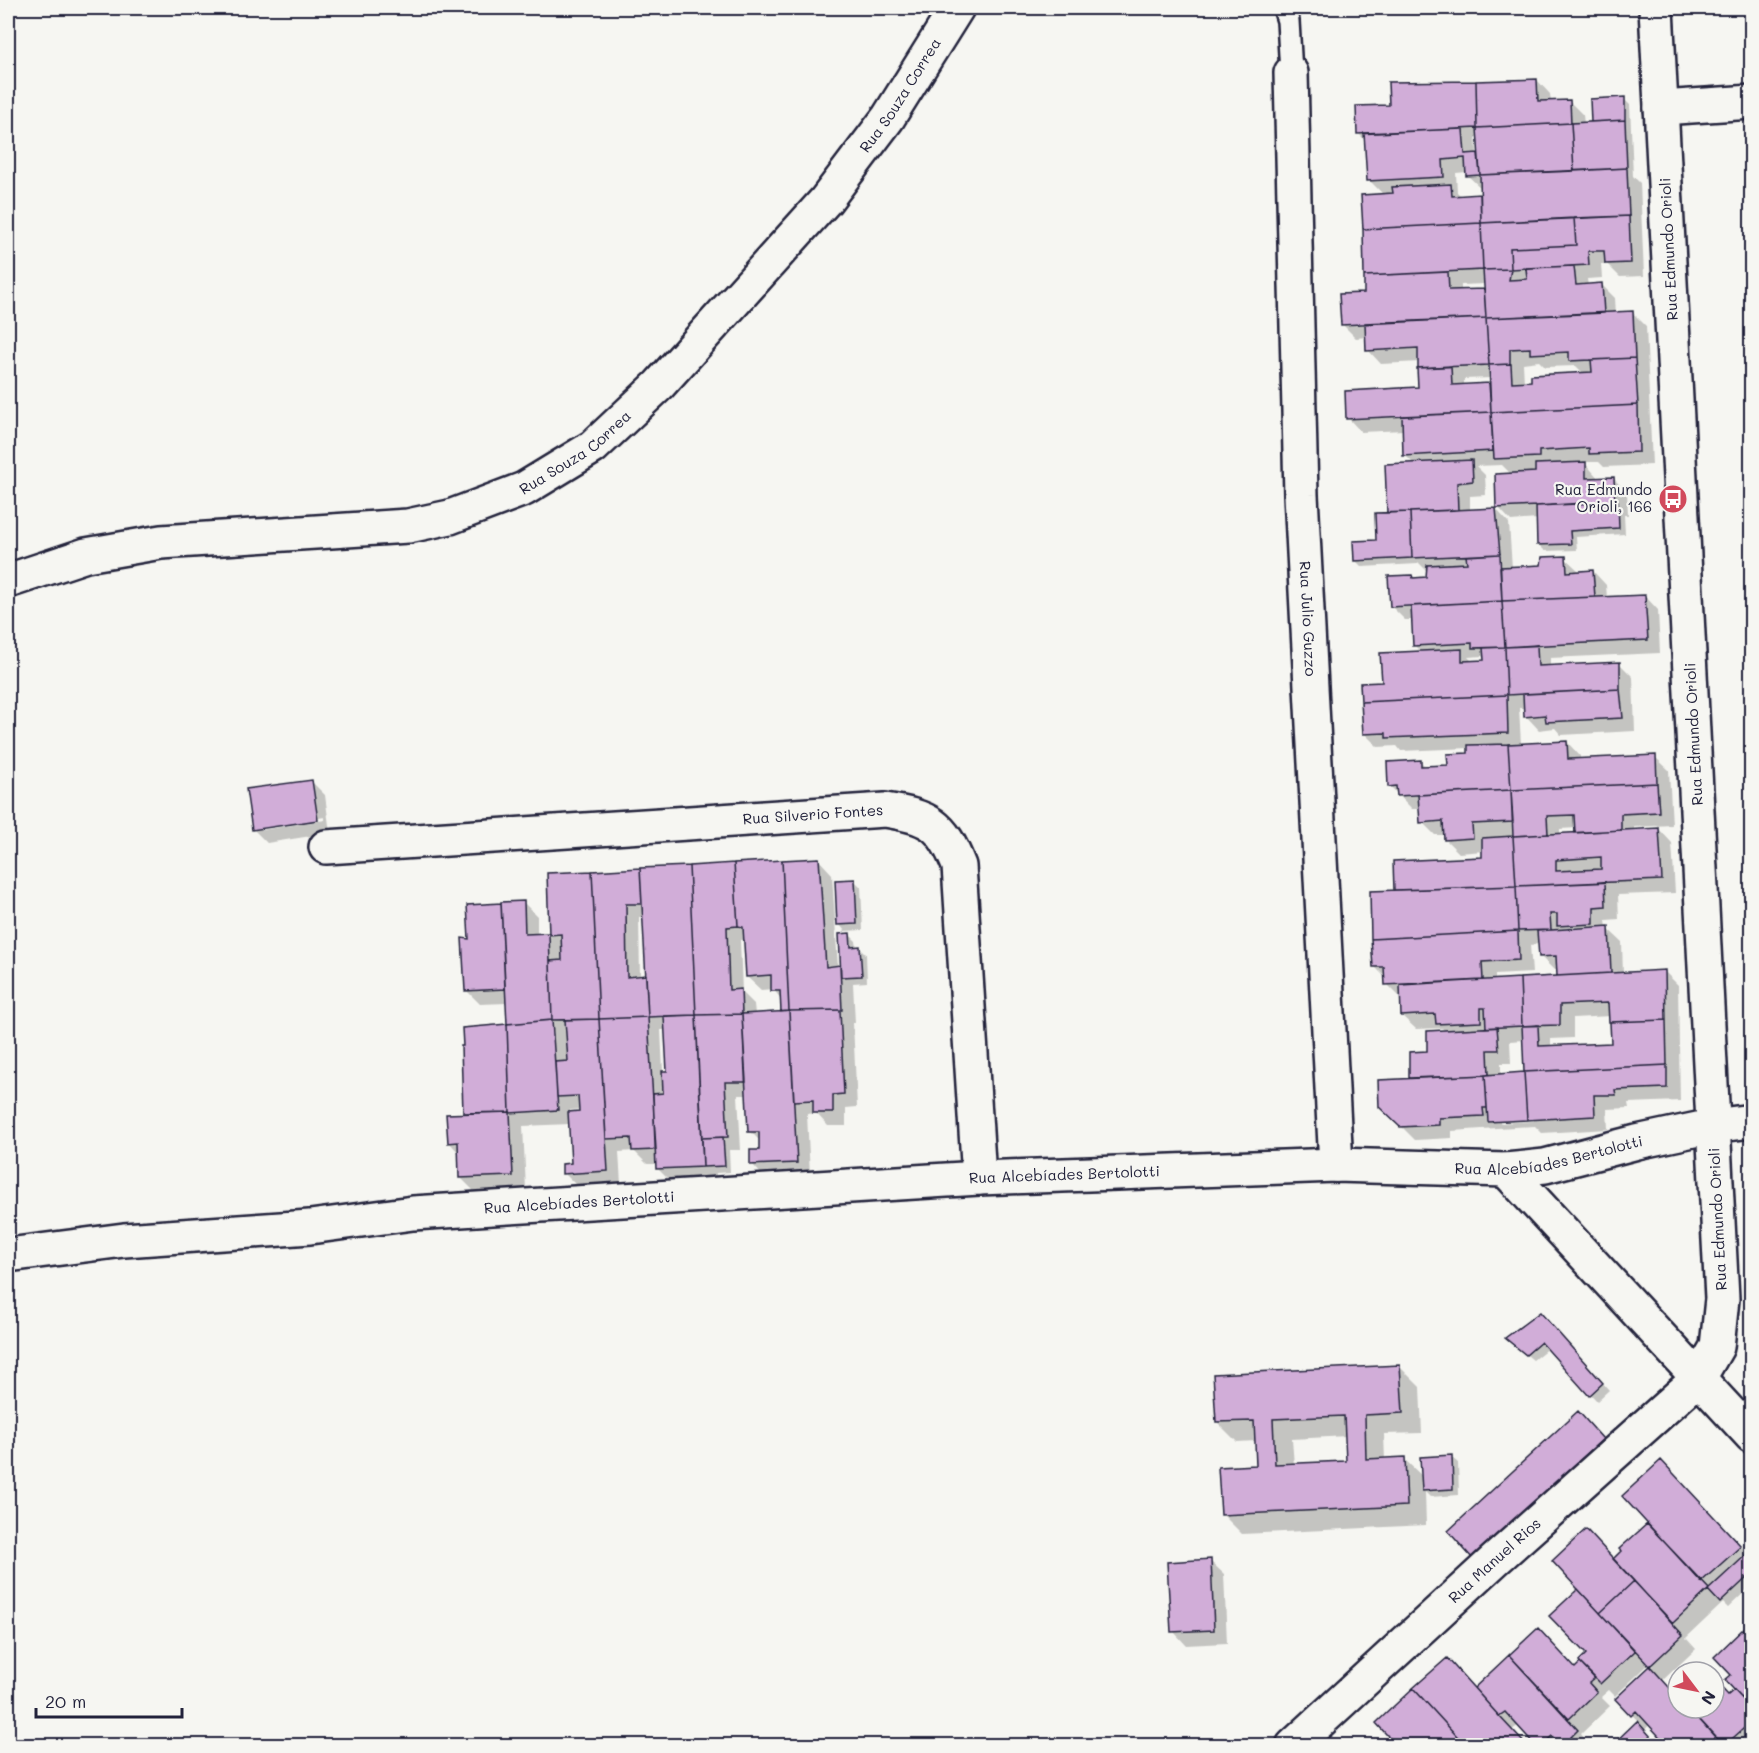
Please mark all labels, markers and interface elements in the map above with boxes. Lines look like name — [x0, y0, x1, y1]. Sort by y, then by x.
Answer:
street label: Rua Souza Correa — [854, 34, 945, 156]
street label: Rua Edmundo Orioli — [1654, 177, 1682, 321]
street label: Rua Souza Correa — [515, 405, 635, 499]
place label: Rua Edmundo Orioli, 166 — [1555, 479, 1652, 516]
bus stop icon: Rua Edmundo Orioli, 166 — [1657, 483, 1689, 515]
street label: Rua Julio Guzzo — [1295, 560, 1321, 677]
street label: Rua Edmundo Orioli — [1679, 662, 1707, 806]
street label: Rua Silverio Fontes — [742, 799, 884, 828]
street label: Rua Alcebíades Bertolotti — [1454, 1130, 1644, 1179]
street label: Rua Edmundo Orioli — [1703, 1147, 1731, 1291]
street label: Rua Alcebíades Bertolotti — [968, 1160, 1160, 1188]
street label: Rua Alcebíades Bertolotti — [483, 1186, 675, 1218]
street label: Rua Manuel Rios — [1444, 1513, 1545, 1607]
north arrow — [1666, 1660, 1726, 1720]
scale bar — [36, 1681, 182, 1719]
text: N — [1697, 1687, 1721, 1709]
text: 20 m — [45, 1689, 86, 1713]

